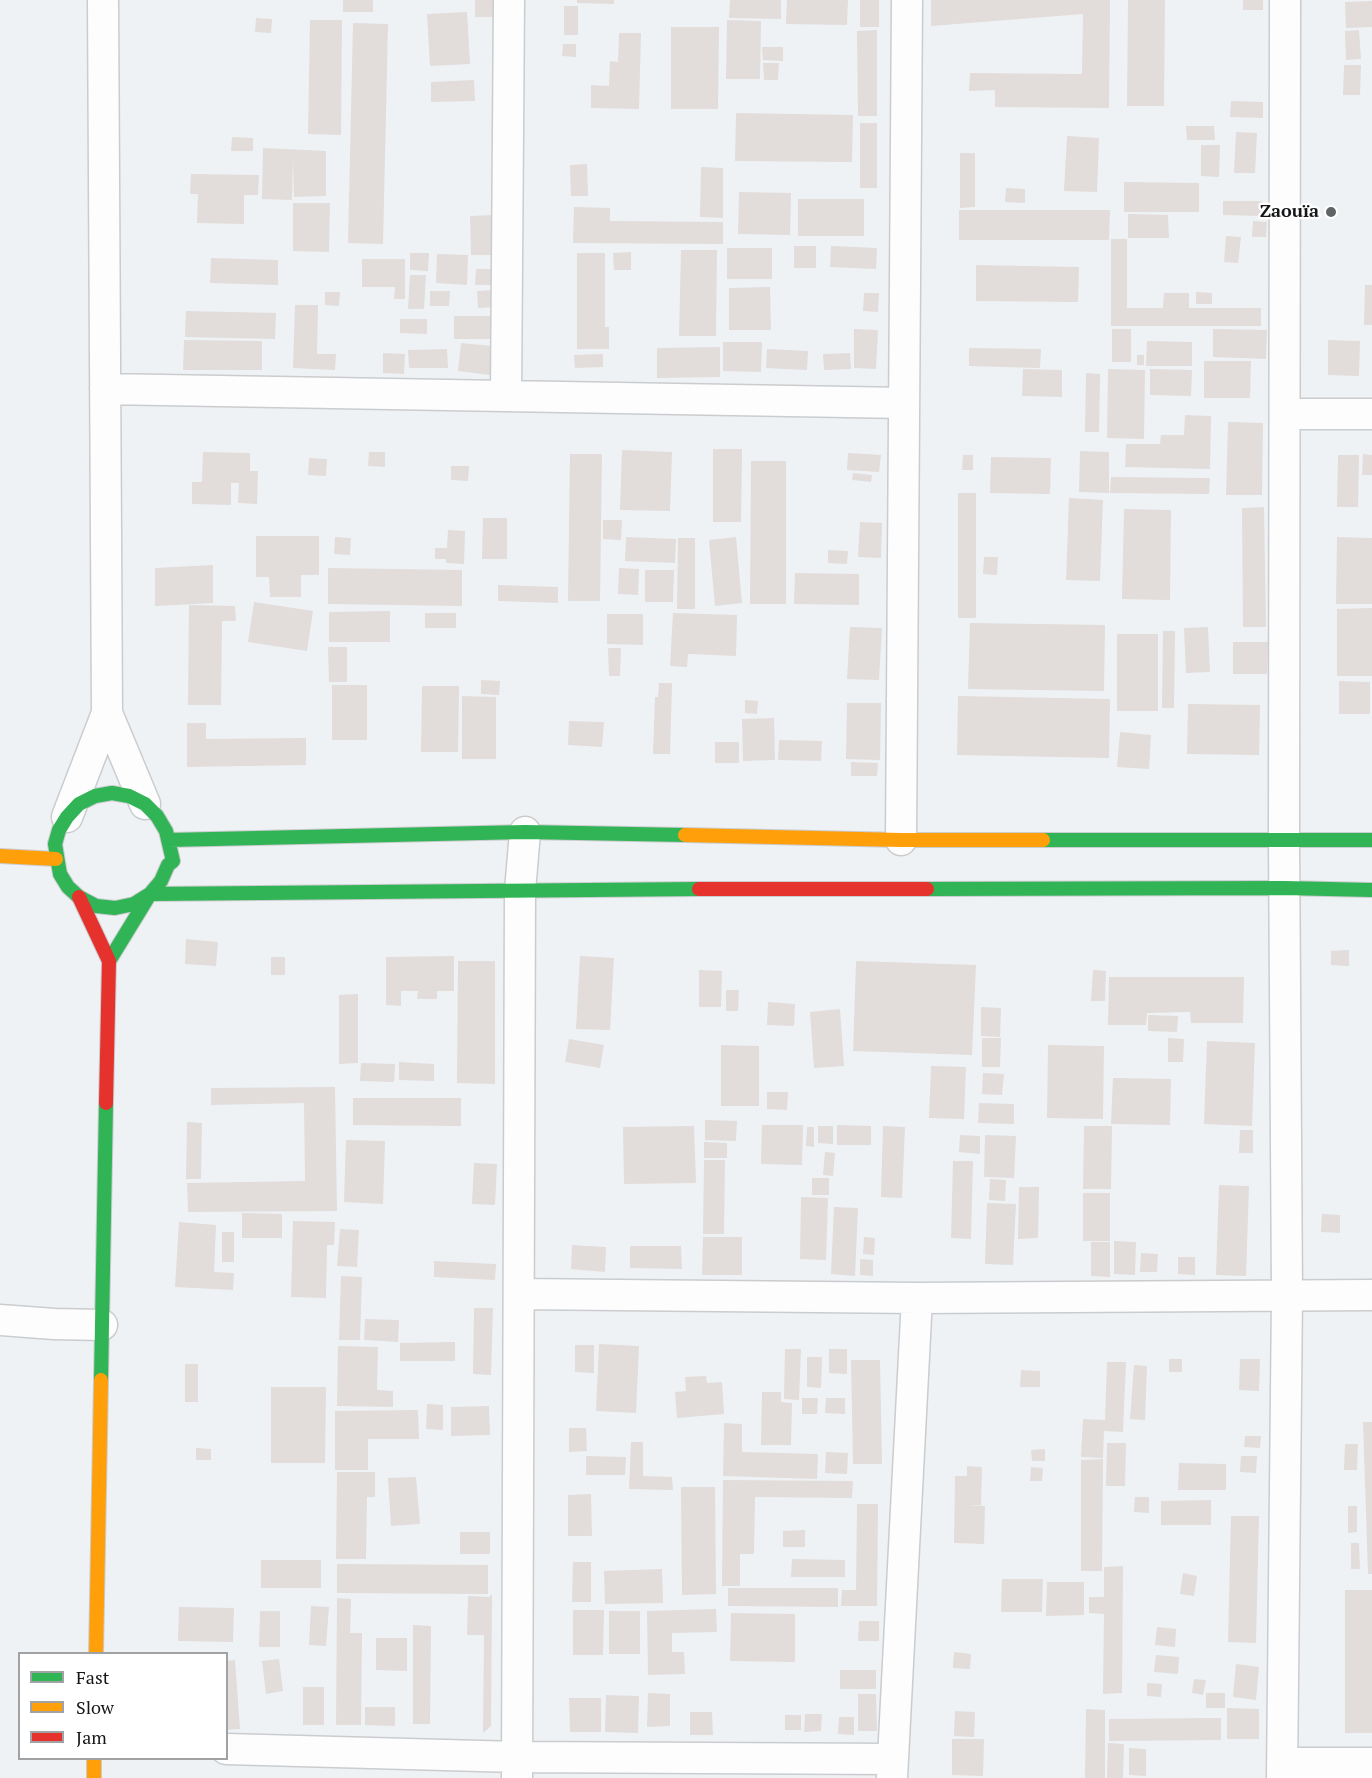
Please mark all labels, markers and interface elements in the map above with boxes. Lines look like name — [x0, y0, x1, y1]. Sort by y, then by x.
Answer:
place label: Zaouïa — [1260, 201, 1319, 223]
marker: Zaouïa — [1324, 205, 1338, 219]
legend — [18, 1652, 228, 1760]
text: Fast — [76, 1665, 109, 1689]
text: Slow — [76, 1695, 114, 1719]
text: Jam — [76, 1725, 107, 1749]

